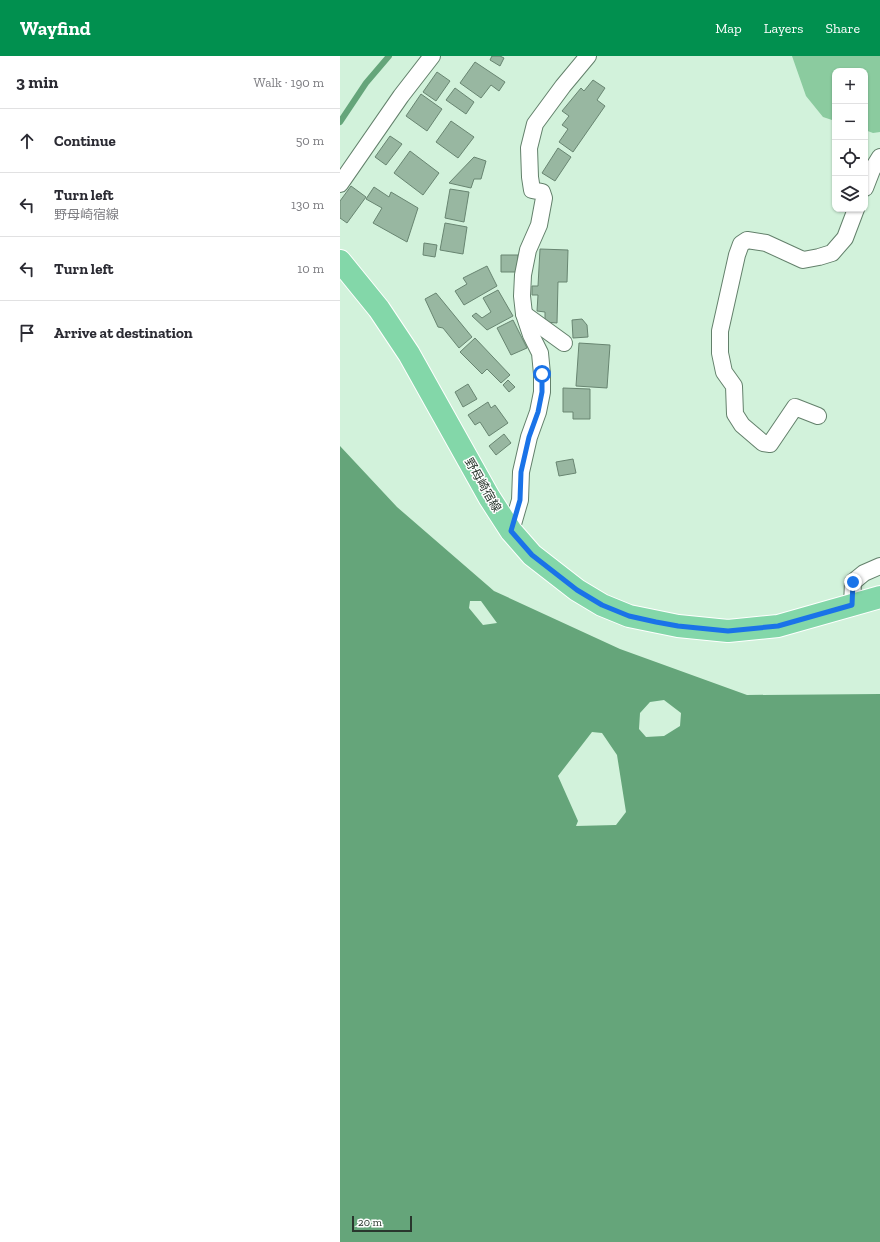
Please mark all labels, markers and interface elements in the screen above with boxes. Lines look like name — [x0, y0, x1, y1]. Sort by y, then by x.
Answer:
text: Wayfind — [20, 17, 91, 40]
text: Map — [715, 20, 742, 37]
text: Layers — [764, 20, 803, 37]
text: Share — [825, 20, 860, 37]
map controls — [832, 68, 868, 212]
button: + — [832, 68, 868, 104]
text: 3 min — [16, 72, 58, 92]
text: Walk · 190 m — [254, 75, 324, 90]
button: − — [832, 104, 868, 140]
icon: ahead — [16, 130, 38, 152]
text: Continue — [54, 132, 116, 150]
text: 50 m — [296, 133, 324, 148]
button: locate — [832, 140, 868, 176]
button: layers — [832, 176, 868, 212]
text: Turn left — [54, 186, 114, 204]
icon: left — [16, 194, 38, 216]
text: 130 m — [291, 197, 324, 212]
text: 野母崎宿線 — [54, 207, 119, 222]
icon: left — [16, 258, 38, 280]
text: Turn left — [54, 260, 114, 278]
text: 10 m — [297, 261, 324, 276]
icon: arrive — [16, 322, 38, 344]
text: Arrive at destination — [54, 324, 193, 342]
route start — [533, 365, 551, 383]
street label: 野母崎宿線 — [462, 456, 504, 514]
route end — [844, 573, 862, 591]
scale bar — [352, 1214, 412, 1233]
text: 20 m — [358, 1216, 382, 1229]

